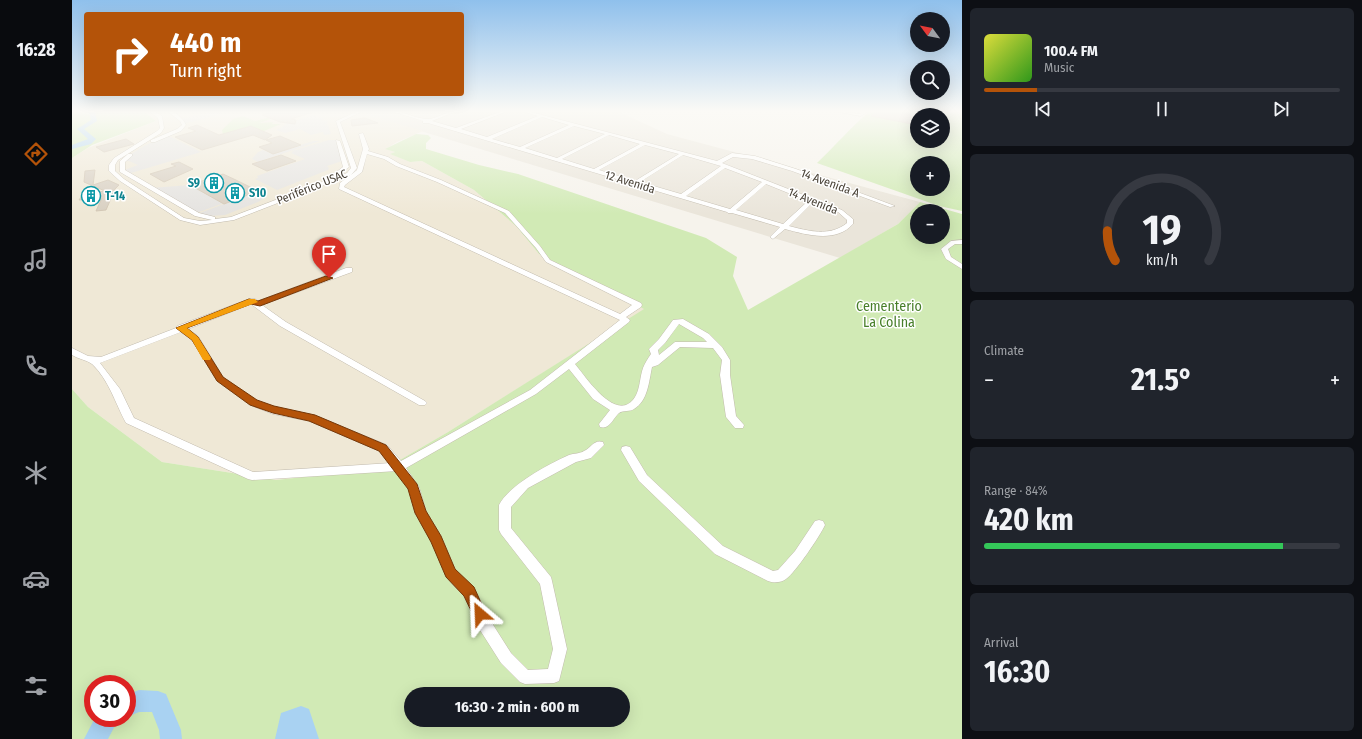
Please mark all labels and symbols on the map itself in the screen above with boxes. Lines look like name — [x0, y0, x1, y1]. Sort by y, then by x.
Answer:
north arrow — [910, 12, 950, 52]
street label: Periférico USAC — [275, 166, 349, 208]
street label: 14 Avenida A — [799, 166, 861, 200]
street label: 12 Avenida — [603, 168, 657, 196]
building icon: S9 — [203, 172, 225, 194]
place label: S9 — [188, 176, 200, 190]
building icon: S10 — [224, 182, 246, 204]
street label: 14 Avenida — [786, 184, 840, 218]
building icon: T-14 — [80, 185, 102, 207]
place label: S10 — [249, 186, 267, 200]
place label: T-14 — [105, 189, 125, 203]
pin — [312, 237, 346, 278]
park label: Cementerio La Colina — [856, 298, 922, 331]
position arrow — [459, 593, 501, 635]
speed limit sign: 30 — [84, 675, 136, 727]

